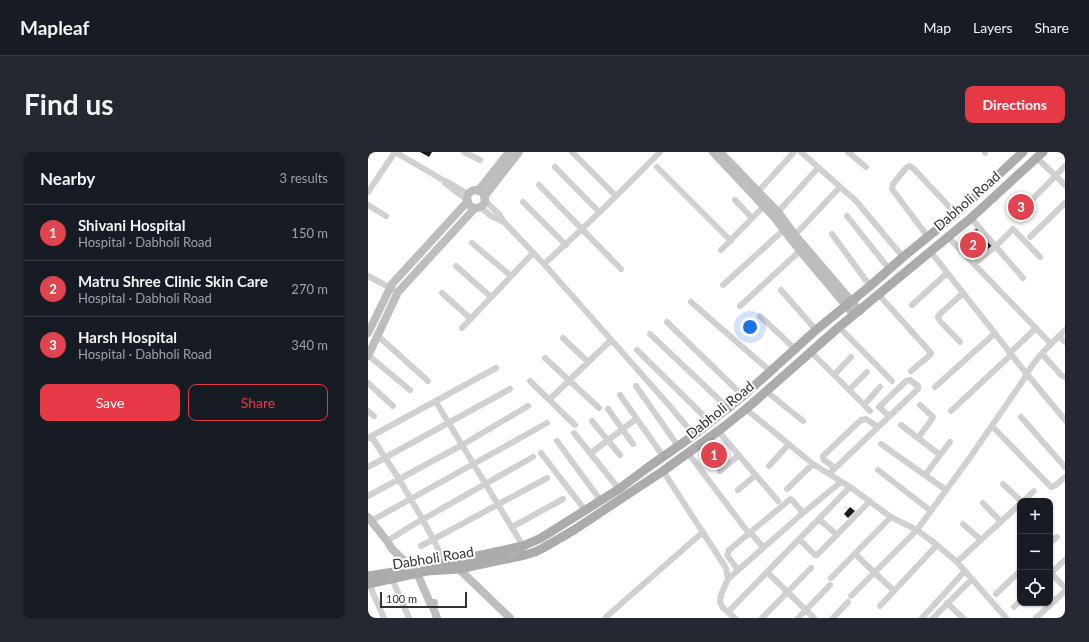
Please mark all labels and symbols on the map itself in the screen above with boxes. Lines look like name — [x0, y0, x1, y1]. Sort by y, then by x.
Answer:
street label: Dabholi Road — [930, 167, 1003, 234]
pin: 3 — [1008, 192, 1034, 222]
pin: 2 — [960, 230, 986, 260]
your location — [740, 317, 760, 337]
street label: Dabholi Road — [682, 377, 757, 442]
pin: 1 — [701, 440, 727, 470]
street label: Dabholi Road — [391, 543, 475, 572]
scale bar — [380, 590, 467, 609]

